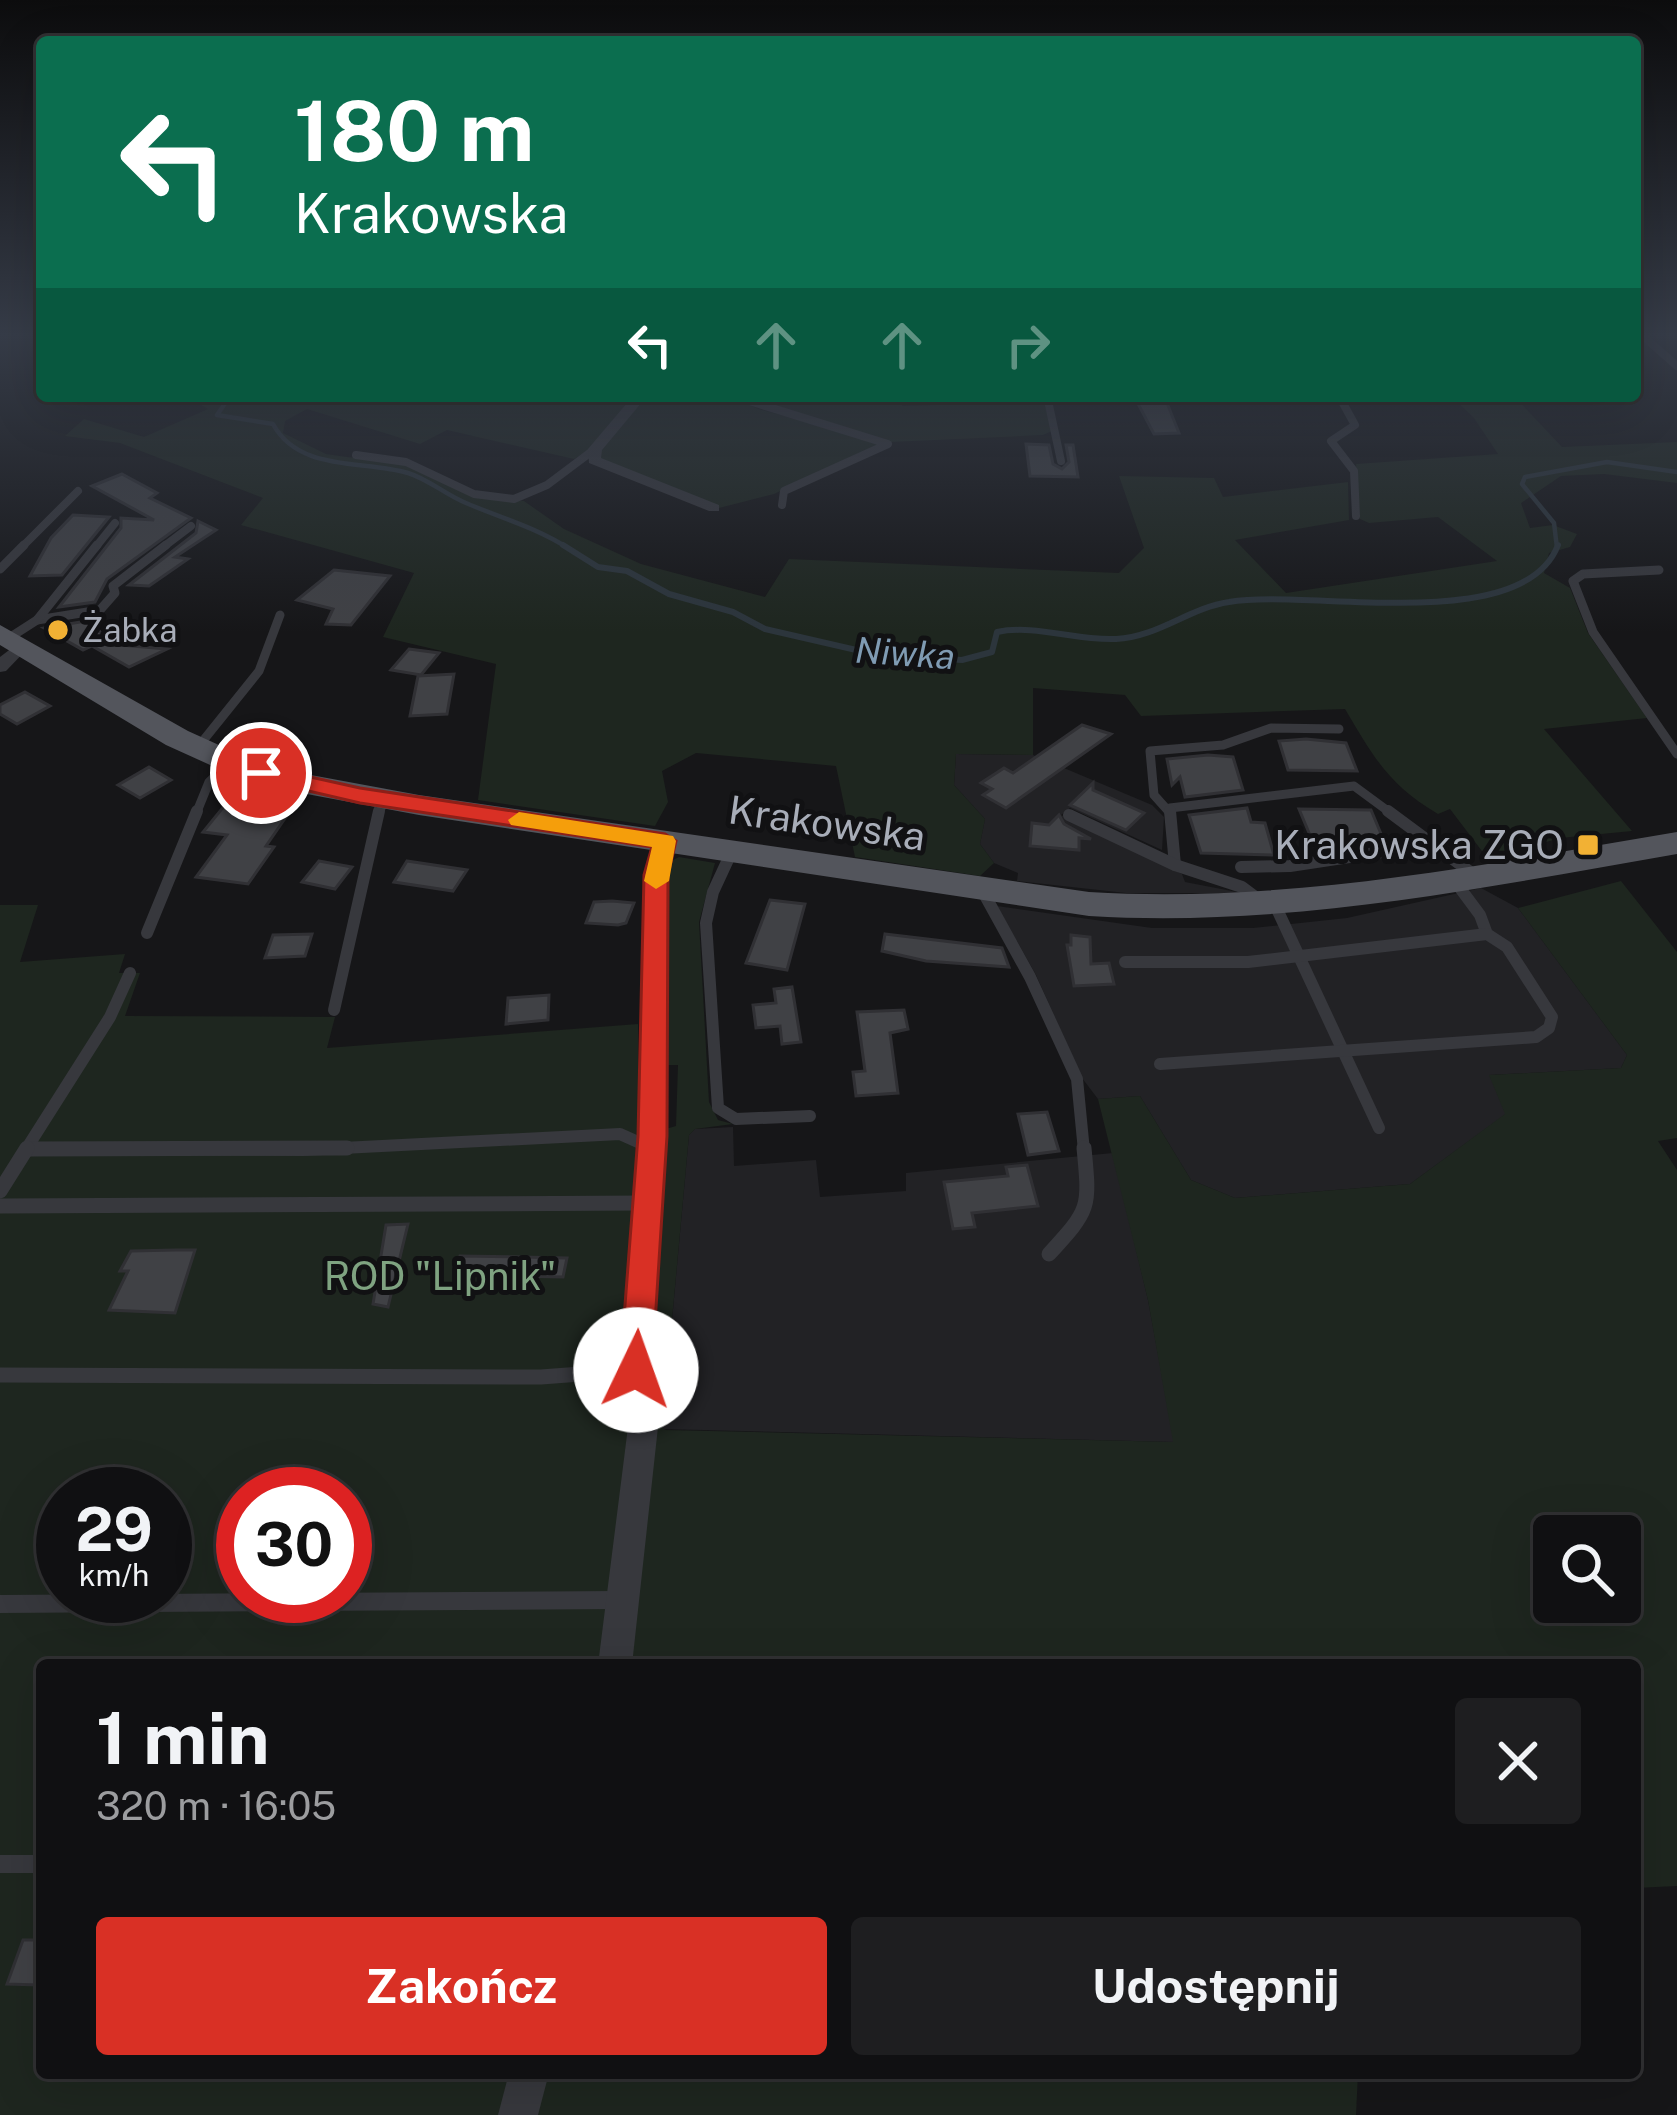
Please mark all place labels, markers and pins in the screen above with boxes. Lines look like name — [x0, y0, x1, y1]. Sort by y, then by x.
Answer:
place label: Żabka — [82, 610, 177, 649]
marker: Żabka — [45, 617, 71, 643]
pin — [210, 722, 312, 824]
place label: Krakowska ZGO — [1274, 822, 1564, 868]
marker: Krakowska ZGO — [1575, 832, 1601, 858]

